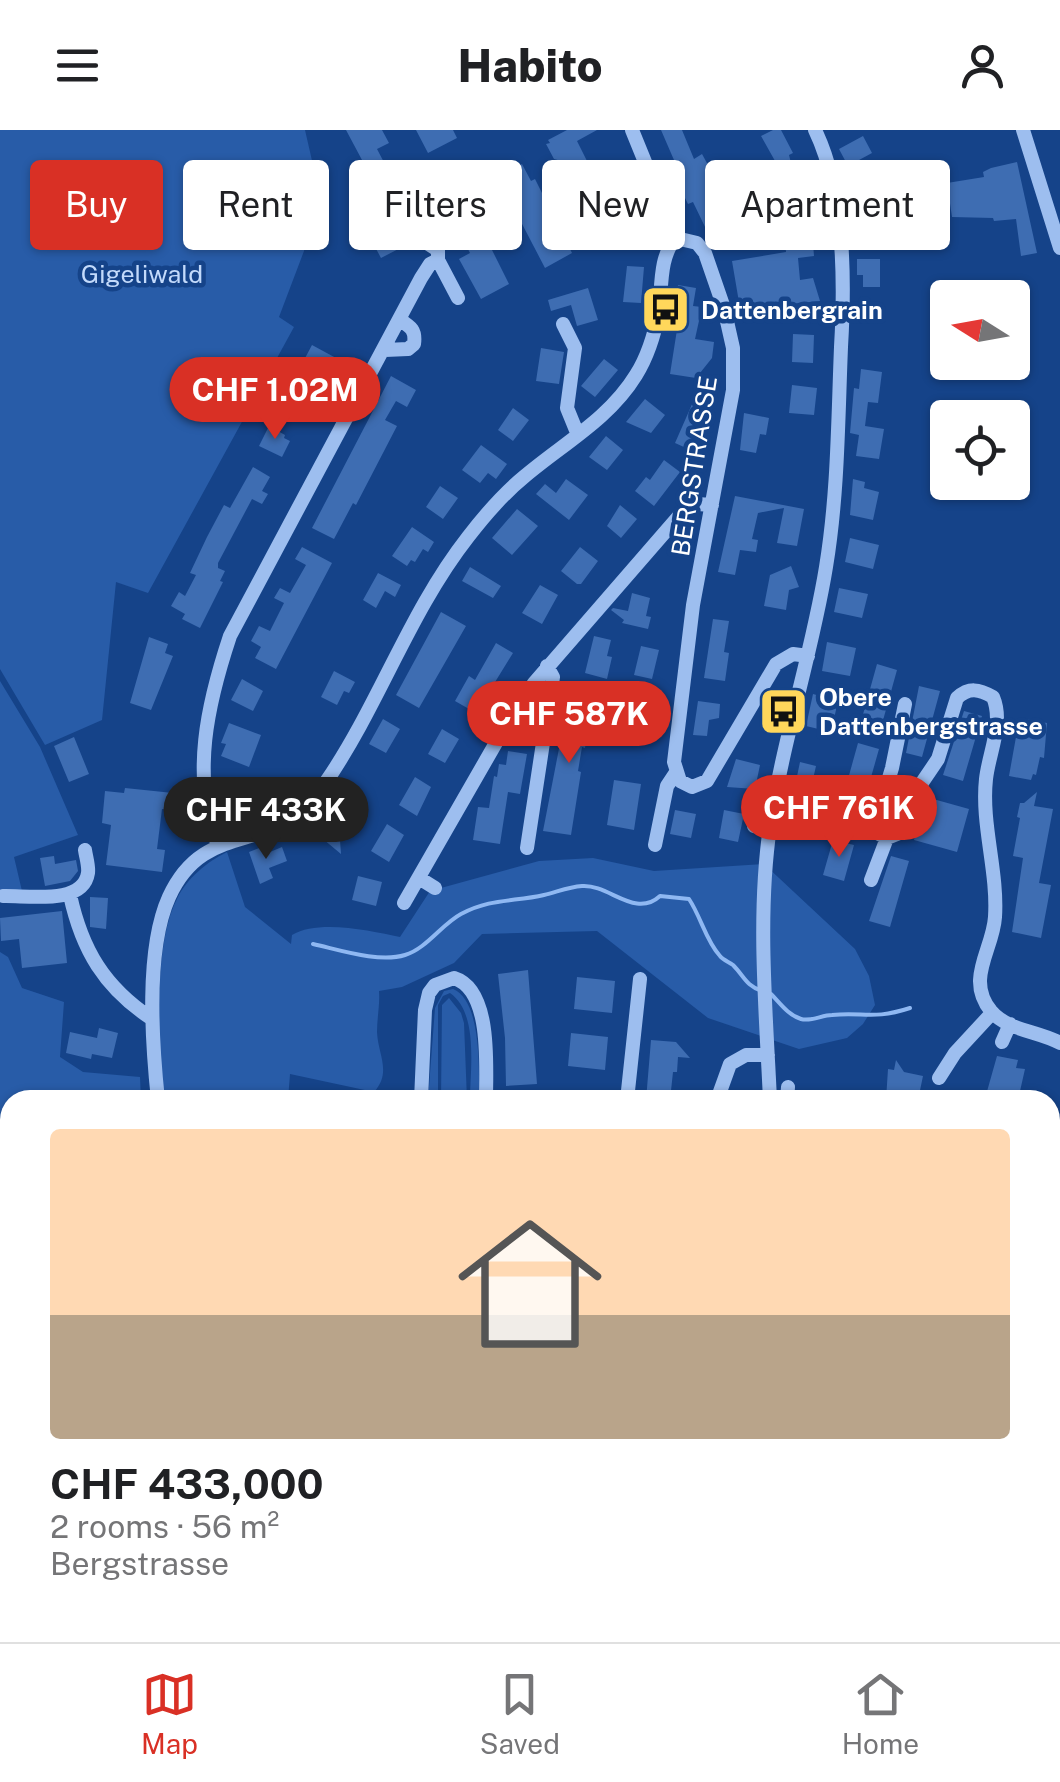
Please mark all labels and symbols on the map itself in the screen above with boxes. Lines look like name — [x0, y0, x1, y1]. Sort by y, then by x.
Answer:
park label: Gigeliwald — [81, 259, 203, 289]
north arrow — [930, 280, 1030, 380]
bus stop icon: Dattenbergrain — [640, 284, 692, 336]
place label: Dattenbergrain — [701, 295, 883, 325]
pin: CHF 1.02M — [161, 357, 389, 442]
street label: BERGSTRASSE — [665, 374, 723, 558]
pin: CHF 587K — [466, 681, 672, 766]
place label: Obere Dattenbergstrasse — [819, 682, 1043, 741]
bus stop icon: Obere Dattenbergstrasse — [758, 685, 810, 737]
pin: CHF 761K — [736, 775, 942, 860]
pin: CHF 433K — [163, 777, 369, 862]

